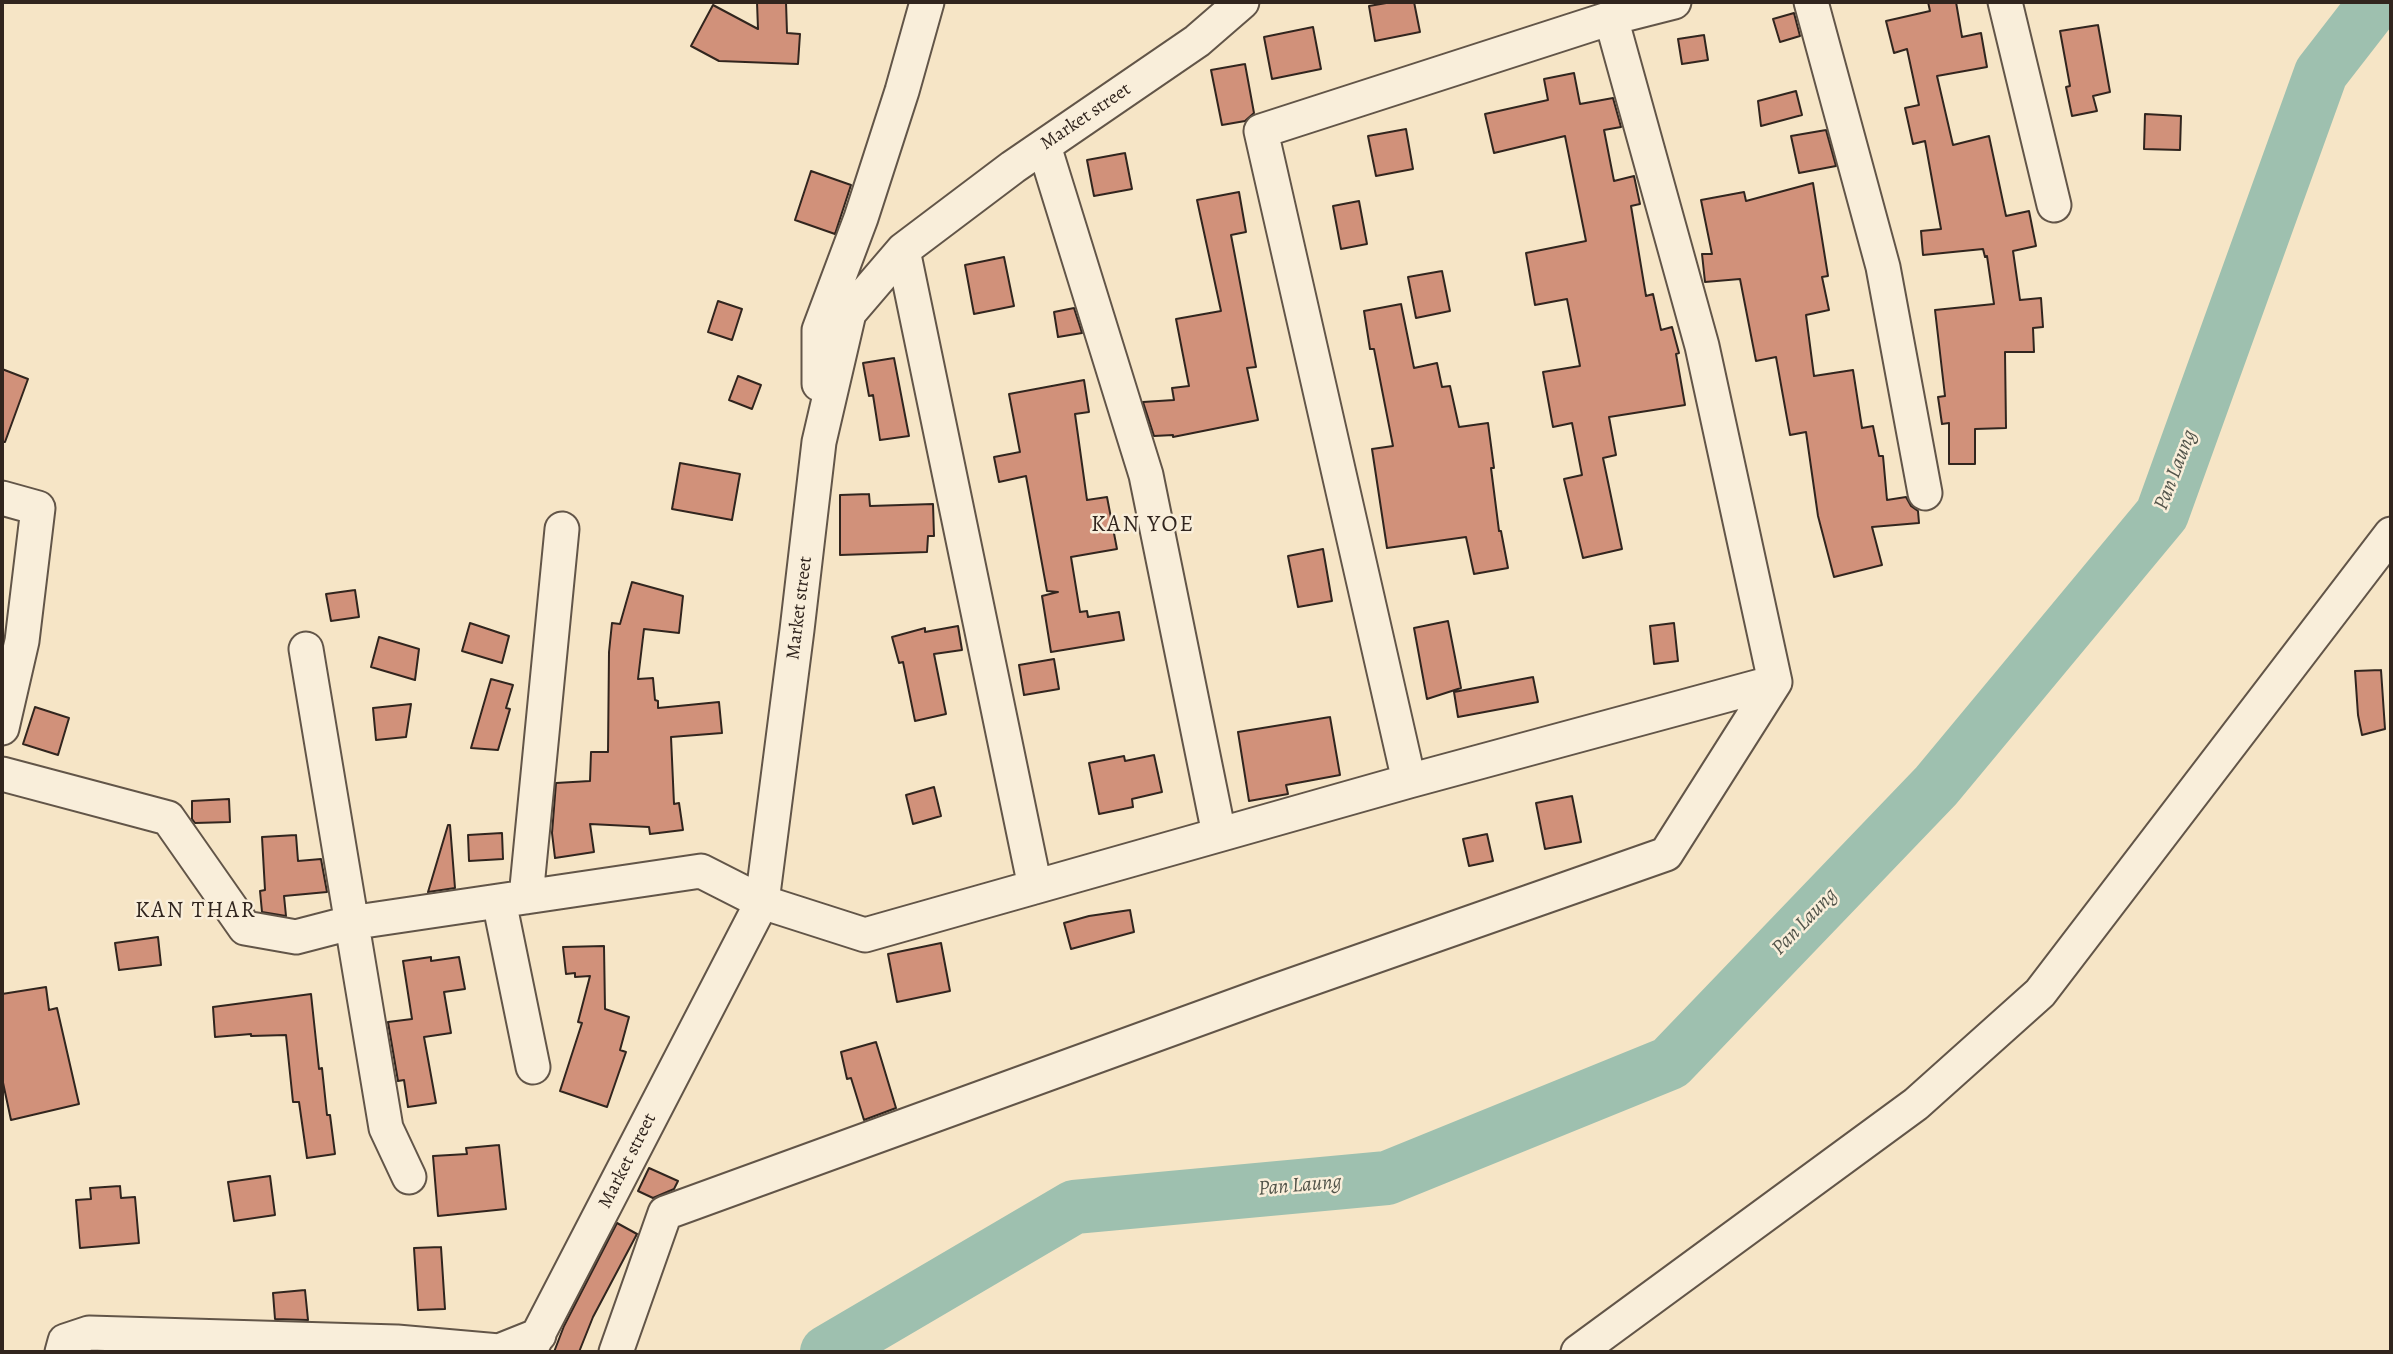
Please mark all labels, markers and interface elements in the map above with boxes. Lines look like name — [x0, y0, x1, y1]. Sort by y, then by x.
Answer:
street label: Market street — [1037, 78, 1135, 156]
water label: Pan Laung — [2149, 426, 2203, 514]
district label: KAN YOE — [1092, 511, 1194, 539]
street label: Market street — [782, 555, 818, 661]
water label: Pan Laung — [1767, 883, 1843, 961]
district label: KAN THAR — [136, 897, 256, 925]
street label: Market street — [594, 1110, 662, 1212]
water label: Pan Laung — [1257, 1170, 1343, 1202]

